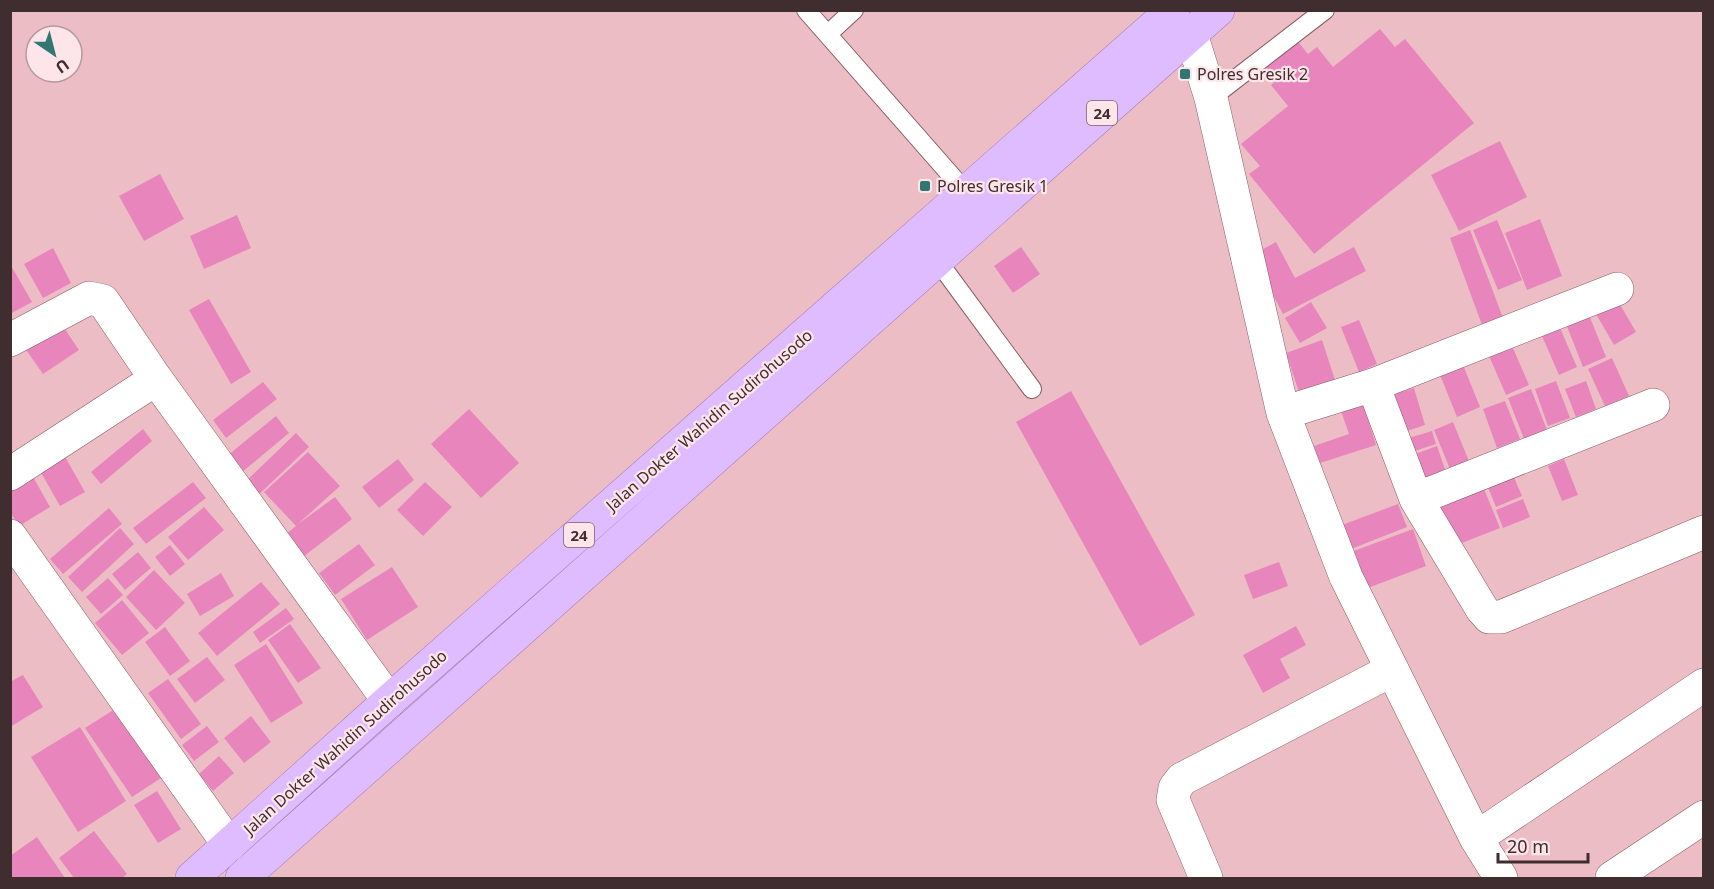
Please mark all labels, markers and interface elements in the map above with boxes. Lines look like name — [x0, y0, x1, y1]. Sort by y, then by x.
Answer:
north arrow — [24, 24, 84, 84]
text: U — [51, 54, 74, 79]
place label: Polres Gresik 2 — [1197, 63, 1308, 85]
marker: Polres Gresik 2 — [1178, 67, 1192, 81]
road number: 24 — [1087, 101, 1117, 125]
place label: Polres Gresik 1 — [937, 175, 1048, 197]
marker: Polres Gresik 1 — [918, 179, 932, 193]
street label: Jalan Dokter Wahidin Sudirohusodo — [600, 324, 817, 517]
road number: 24 — [564, 523, 594, 547]
street label: Jalan Dokter Wahidin Sudirohusodo — [237, 645, 451, 841]
scale bar — [1498, 826, 1588, 864]
text: 20 m — [1507, 834, 1549, 858]

